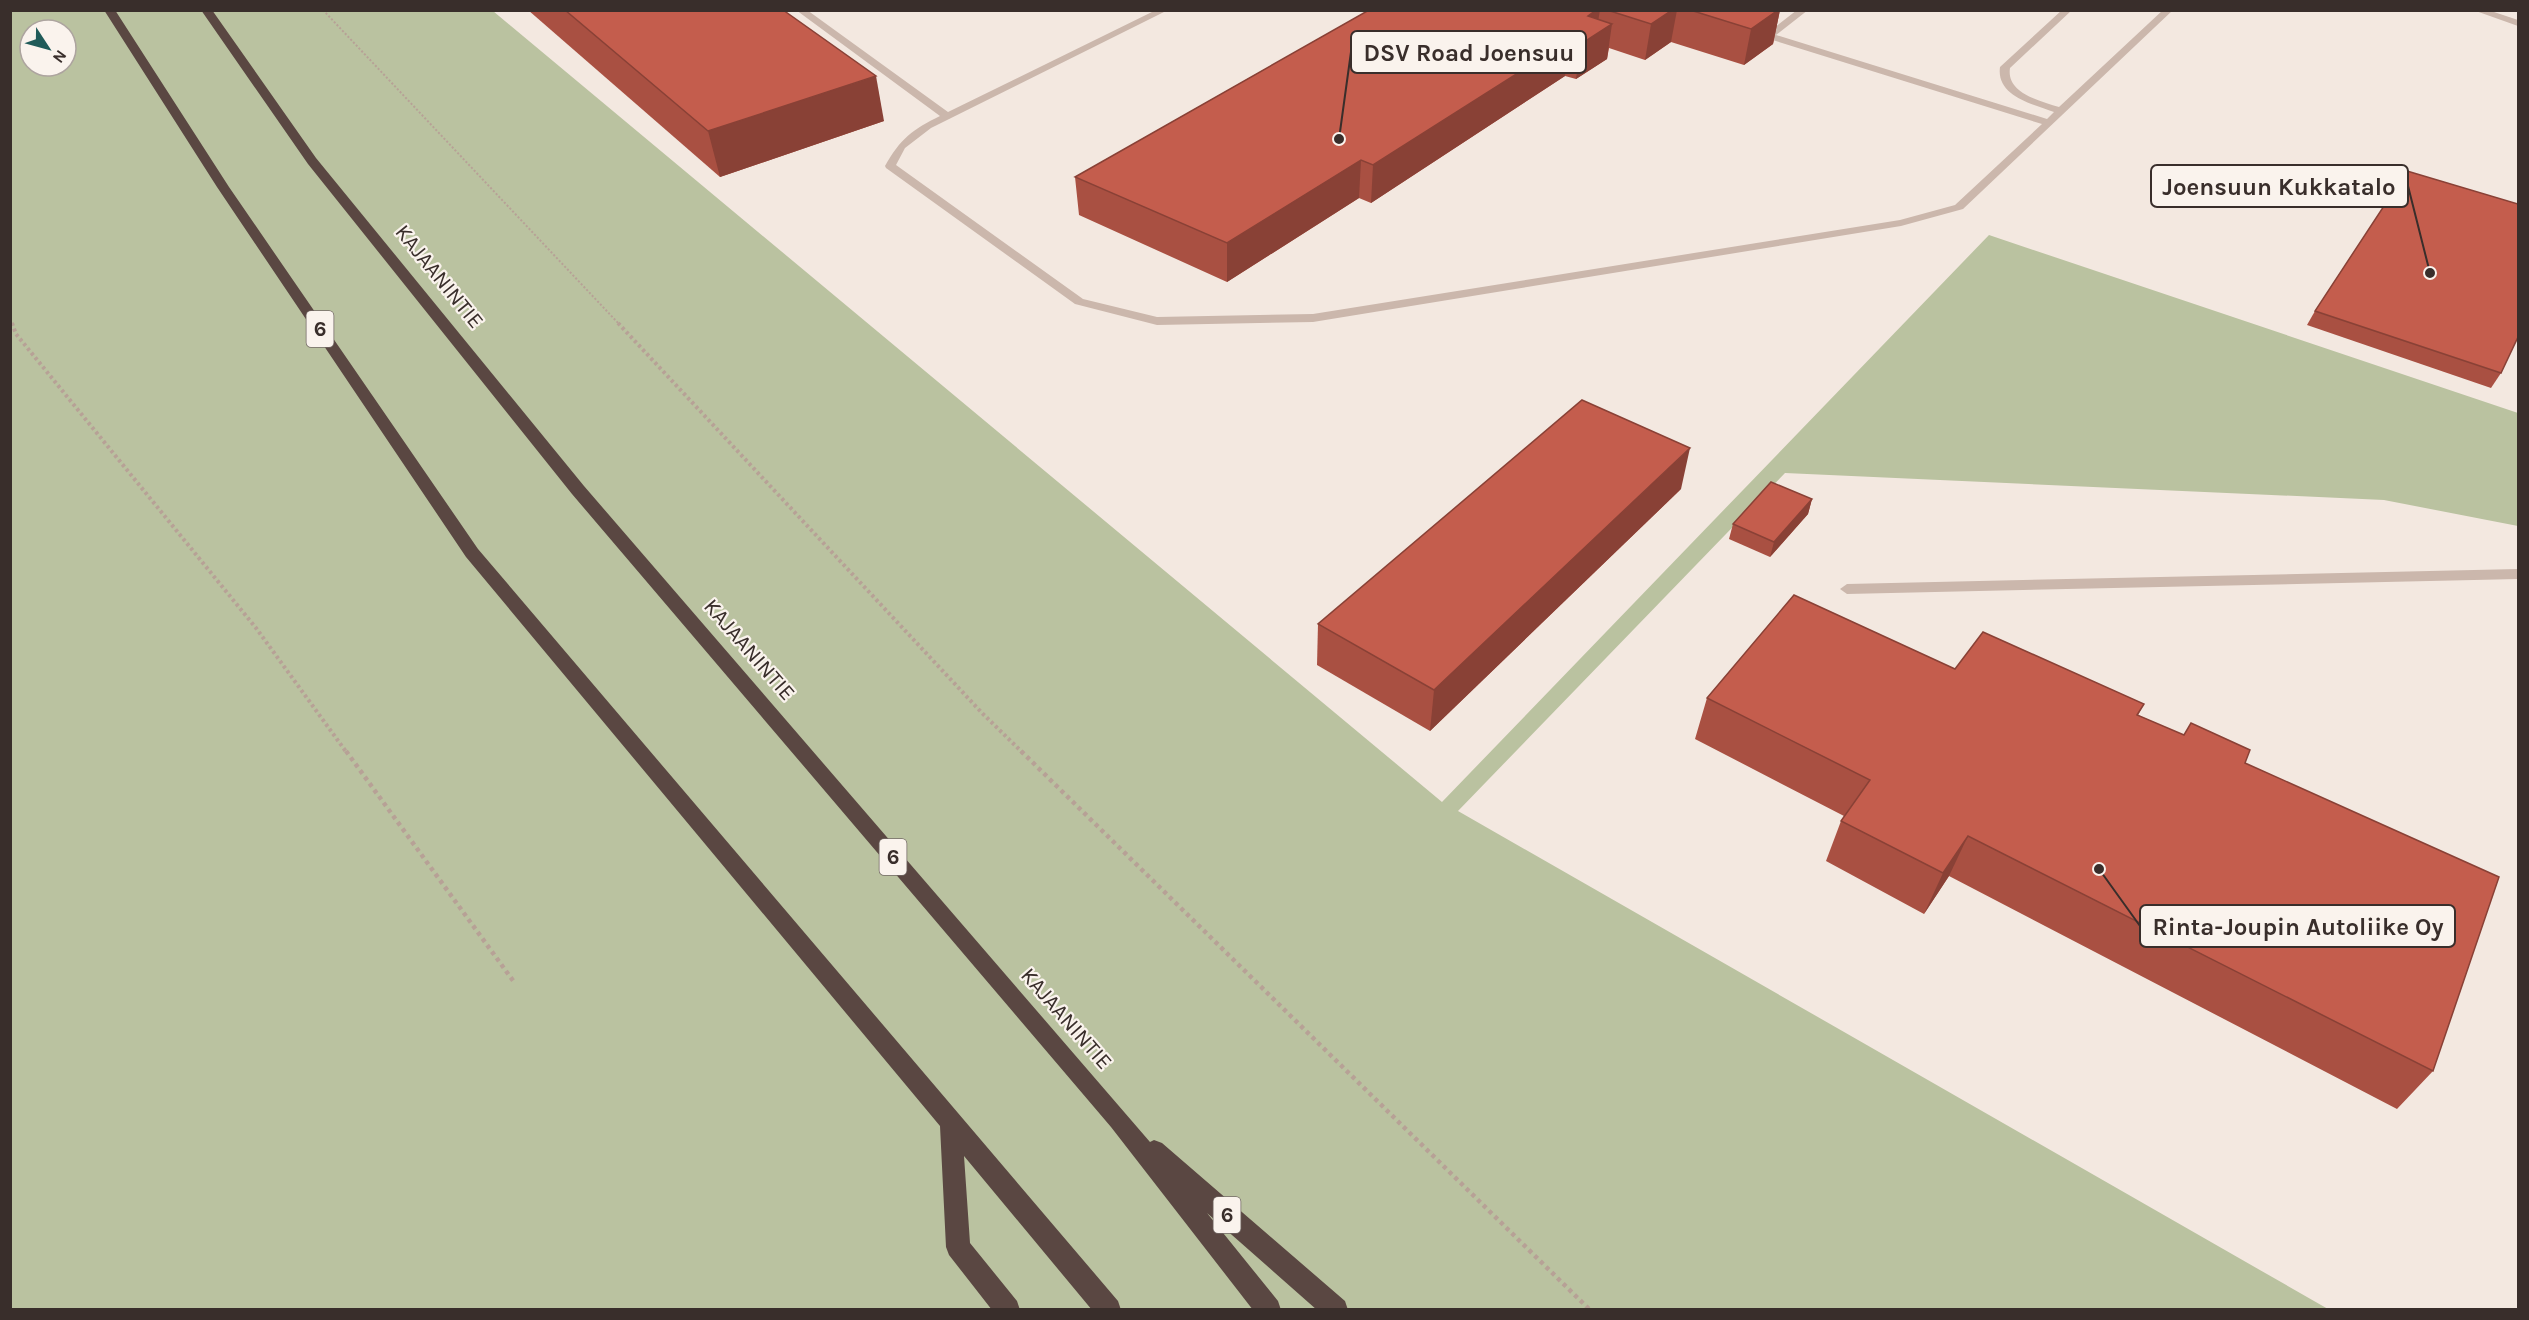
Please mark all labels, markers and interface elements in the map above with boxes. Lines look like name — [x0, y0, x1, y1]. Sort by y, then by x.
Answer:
north arrow — [18, 18, 78, 78]
callout: DSV Road Joensuu — [1351, 31, 1586, 73]
text: DSV Road Joensuu — [1364, 39, 1574, 67]
text: N — [49, 46, 71, 67]
callout: Joensuun Kukkatalo — [2151, 165, 2408, 207]
text: Joensuun Kukkatalo — [2162, 173, 2396, 201]
street label: KAJAANINTIE — [389, 220, 489, 334]
road number: 6 — [306, 311, 334, 347]
street label: KAJAANINTIE — [698, 594, 800, 706]
road number: 6 — [880, 839, 906, 875]
callout: Rinta-Joupin Autoliike Oy — [2140, 905, 2455, 947]
text: Rinta-Joupin Autoliike Oy — [2152, 913, 2444, 941]
street label: KAJAANINTIE — [1015, 963, 1117, 1075]
road number: 6 — [1214, 1197, 1240, 1233]

